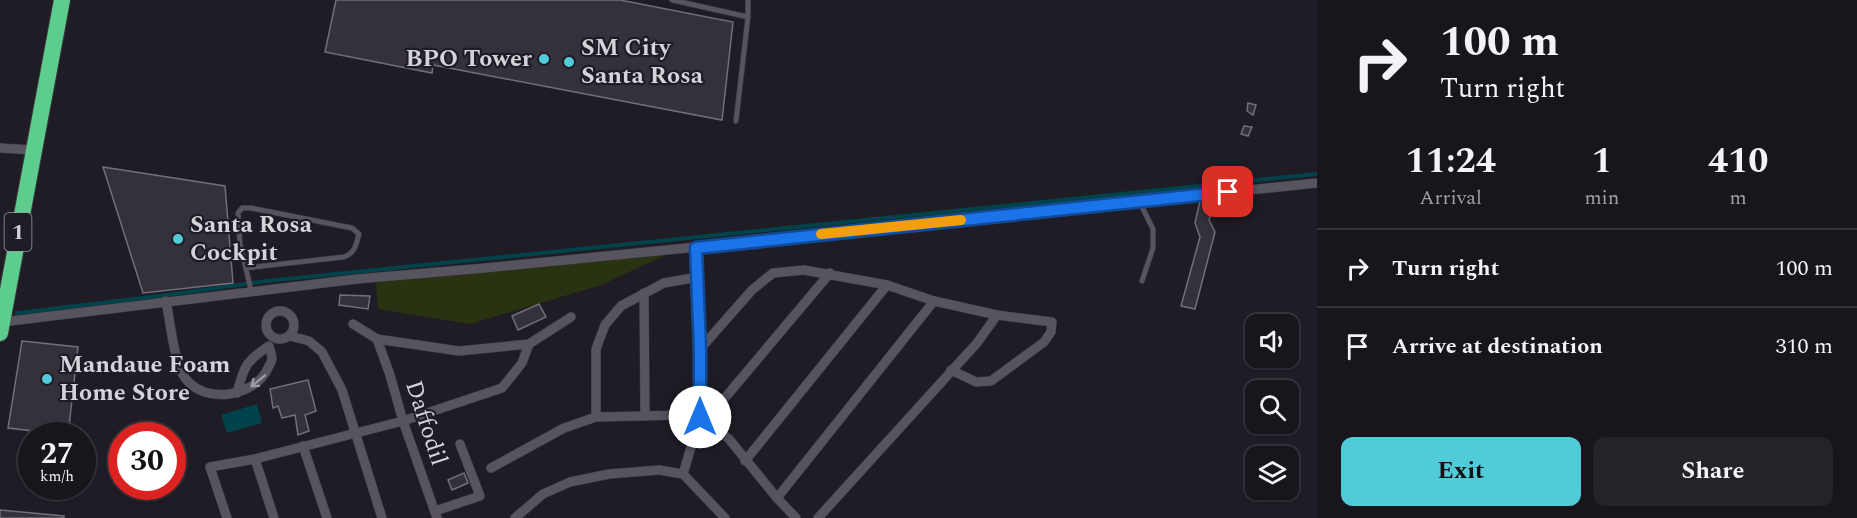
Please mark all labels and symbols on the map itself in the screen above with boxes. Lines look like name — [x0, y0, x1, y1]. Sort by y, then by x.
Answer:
place label: SM City Santa Rosa — [581, 30, 704, 94]
place label: BPO Tower — [406, 41, 533, 77]
marker: BPO Tower — [537, 52, 551, 66]
marker: SM City Santa Rosa — [562, 55, 576, 69]
pin — [1202, 166, 1253, 217]
place label: Santa Rosa Cockpit — [190, 207, 313, 271]
road number: 1 — [4, 213, 32, 251]
marker: Santa Rosa Cockpit — [171, 232, 185, 246]
place label: Mandaue Foam Home Store — [59, 347, 231, 411]
marker: Mandaue Foam Home Store — [40, 372, 54, 386]
one-way arrow — [250, 374, 266, 387]
street label: Daffodil — [395, 376, 457, 470]
position arrow — [668, 385, 732, 449]
speed limit sign: 30 — [108, 422, 186, 500]

